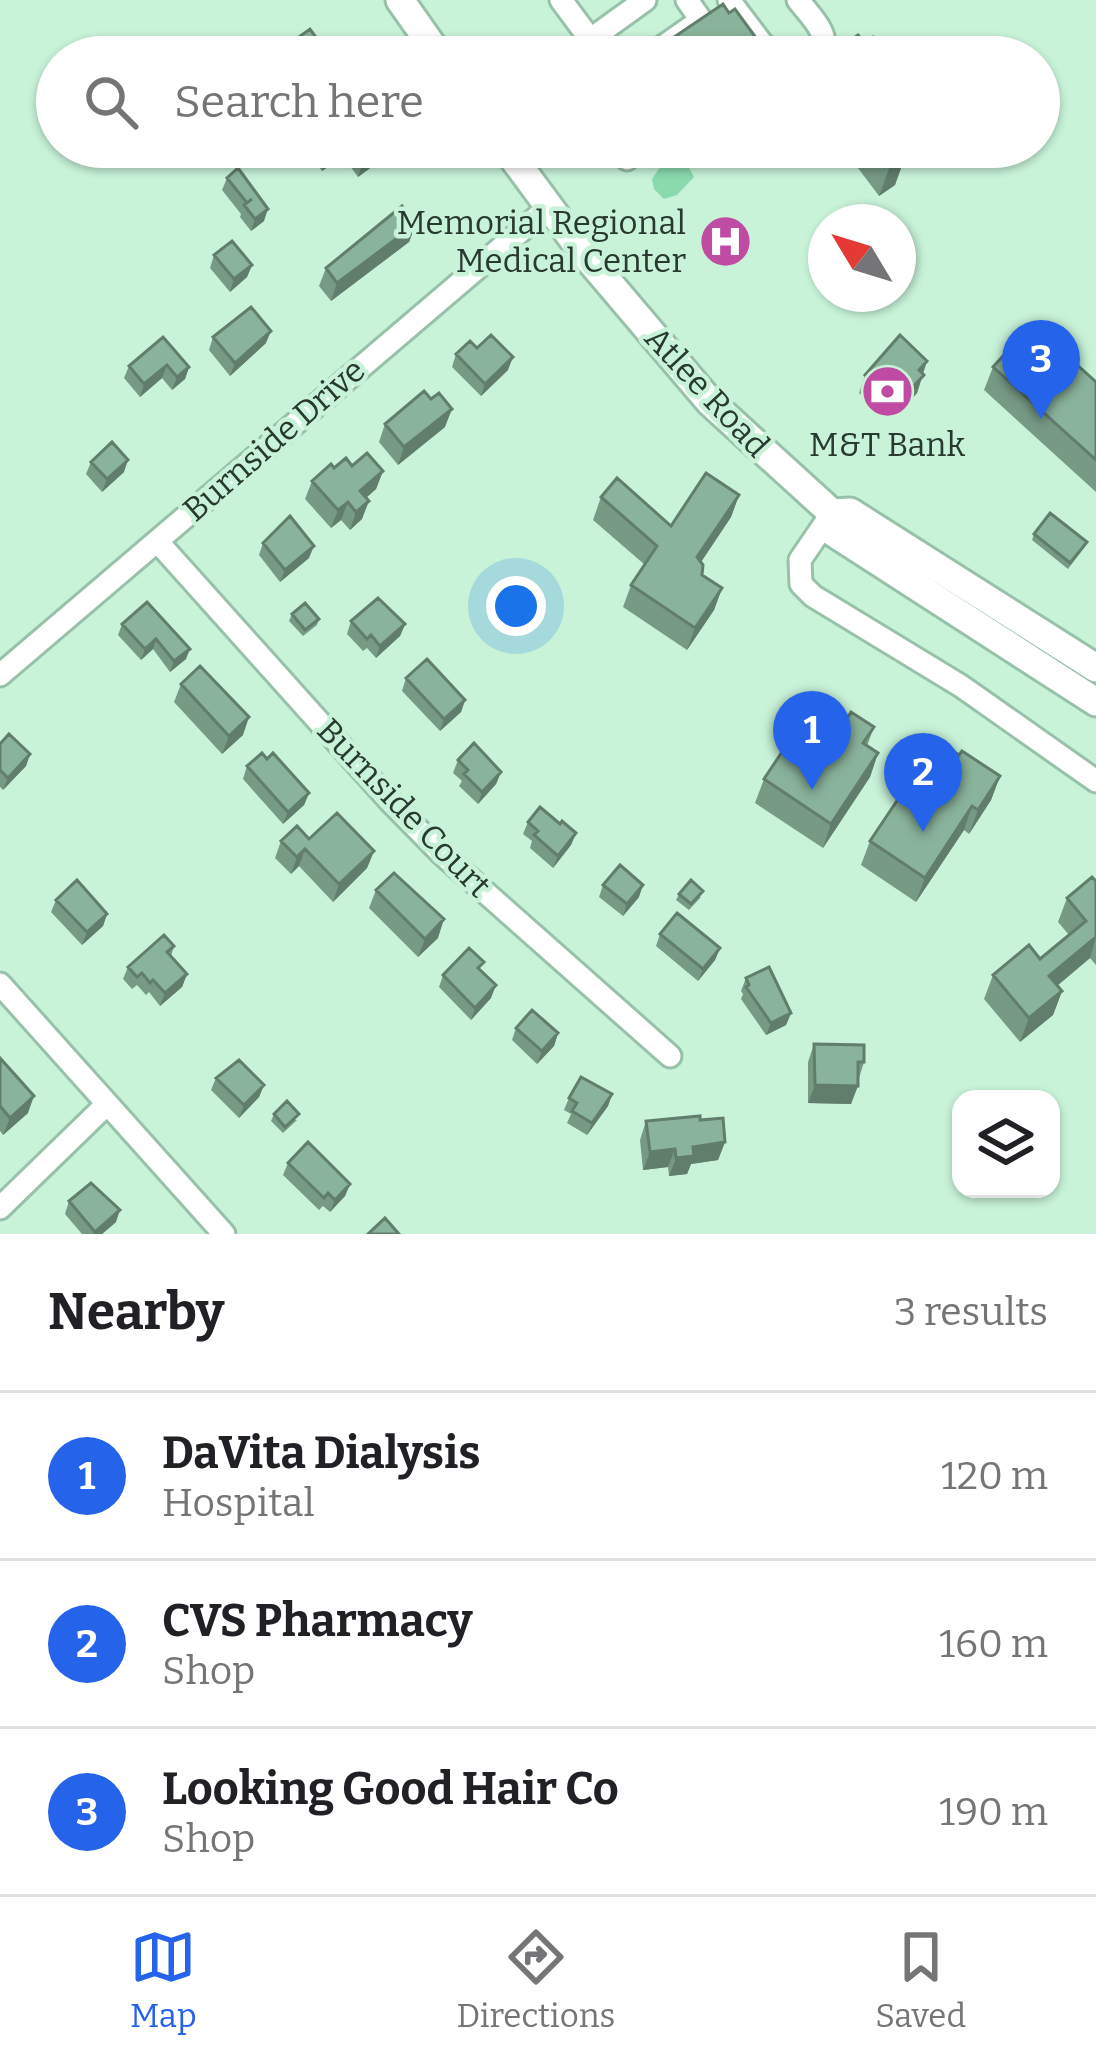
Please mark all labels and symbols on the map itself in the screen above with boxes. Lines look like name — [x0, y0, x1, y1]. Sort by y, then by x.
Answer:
place label: Memorial Regional Medical Center — [397, 203, 686, 281]
north arrow — [808, 204, 916, 312]
hospital icon: Memorial Regional Medical Center — [697, 214, 753, 270]
street label: Atlee Road — [637, 318, 777, 466]
pin: 3 — [1002, 320, 1080, 419]
street label: Burnside Drive — [175, 350, 373, 530]
bank icon: M&T Bank — [859, 363, 915, 419]
place label: M&T Bank — [809, 425, 965, 465]
your location — [486, 576, 546, 636]
pin: 1 — [773, 691, 851, 790]
street label: Burnside Court — [309, 711, 499, 906]
pin: 2 — [884, 733, 962, 832]

